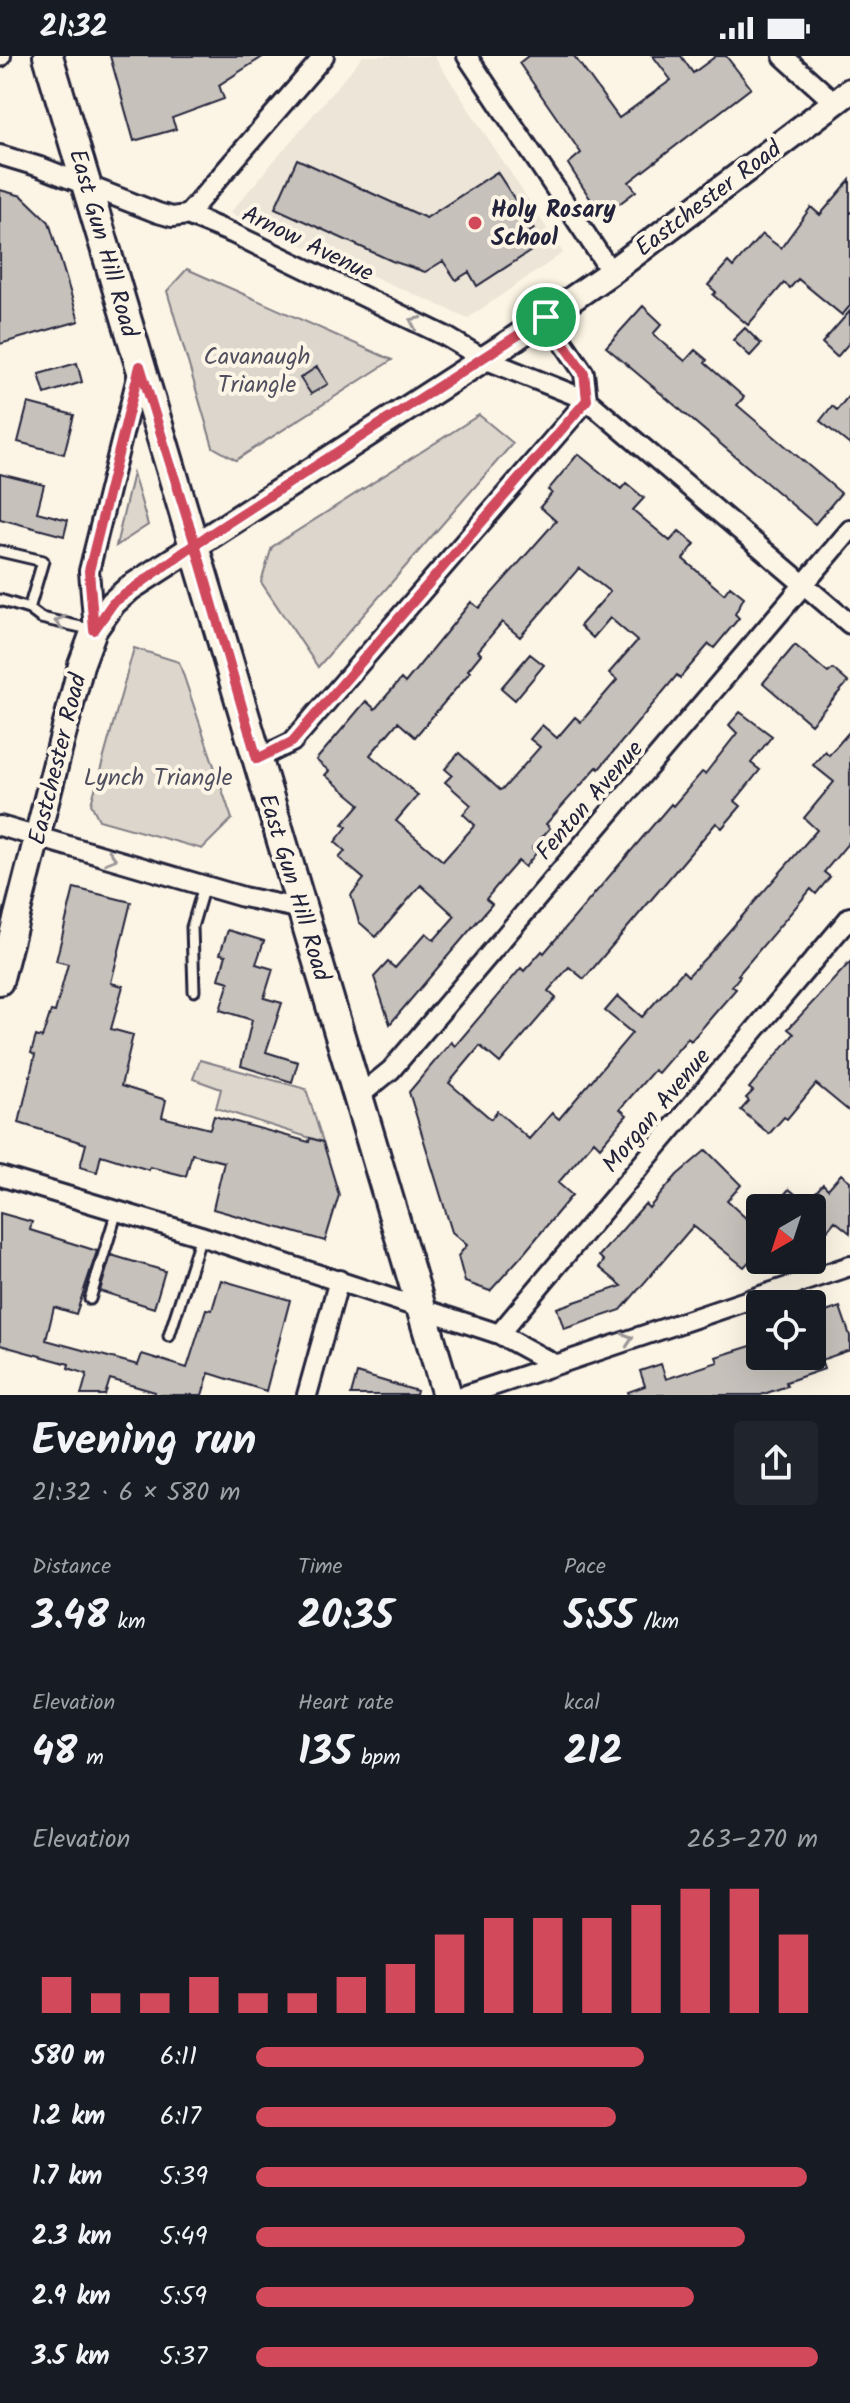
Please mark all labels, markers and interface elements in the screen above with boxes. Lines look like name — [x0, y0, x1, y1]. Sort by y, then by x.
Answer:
text: 21:32 — [40, 4, 108, 52]
street label: Eastchester Road — [627, 130, 791, 267]
street label: East Gun Hill Road — [57, 145, 148, 343]
place label: Holy Rosary School — [491, 191, 616, 258]
street label: Arnow Avenue — [235, 196, 380, 293]
marker: Holy Rosary School — [466, 214, 484, 232]
pin — [512, 283, 580, 351]
icon: arrive — [524, 295, 568, 339]
one-way arrow — [409, 316, 424, 332]
park label: Cavanaugh Triangle — [204, 338, 310, 405]
one-way arrow — [54, 615, 67, 632]
street label: Eastchester Road — [18, 669, 99, 849]
street label: Fenton Avenue — [526, 732, 654, 870]
park label: Lynch Triangle — [84, 759, 233, 798]
street label: East Gun Hill Road — [247, 789, 341, 987]
one-way arrow — [104, 849, 118, 865]
street label: Morgan Avenue — [593, 1039, 722, 1182]
north arrow — [746, 1194, 826, 1274]
map controls — [746, 1194, 826, 1370]
button: locate — [746, 1290, 826, 1370]
one-way arrow — [620, 1333, 634, 1349]
text: Evening run — [32, 1407, 256, 1477]
button: share — [734, 1421, 818, 1505]
text: 21:32 · 6 × 580 m — [32, 1472, 240, 1514]
text: Distance — [32, 1550, 111, 1585]
text: Time — [298, 1550, 342, 1585]
text: Pace — [564, 1550, 606, 1585]
text: 3.48 — [32, 1585, 109, 1649]
text: 20:35 — [298, 1585, 394, 1649]
text: 5:55 — [564, 1585, 635, 1649]
text: km — [109, 1605, 145, 1640]
text: /km — [635, 1605, 679, 1640]
text: Elevation — [32, 1686, 115, 1721]
text: Heart rate — [298, 1686, 394, 1721]
text: kcal — [564, 1686, 600, 1721]
text: 48 — [32, 1721, 77, 1785]
text: 135 — [298, 1721, 352, 1785]
text: 212 — [564, 1721, 623, 1785]
text: m — [77, 1741, 104, 1776]
text: bpm — [352, 1741, 401, 1776]
text: Elevation — [32, 1819, 130, 1861]
text: 263–270 m — [687, 1819, 818, 1861]
text: 580 m — [32, 2036, 105, 2078]
text: 6:11 — [160, 2036, 197, 2078]
text: 1.2 km — [32, 2096, 105, 2138]
text: 6:17 — [160, 2096, 201, 2138]
text: 1.7 km — [32, 2156, 102, 2198]
text: 5:39 — [160, 2156, 208, 2198]
text: 2.3 km — [32, 2216, 112, 2258]
text: 5:49 — [160, 2216, 207, 2258]
text: 2.9 km — [32, 2276, 111, 2318]
text: 5:59 — [160, 2276, 207, 2318]
text: 3.5 km — [32, 2336, 110, 2378]
text: 5:37 — [160, 2336, 207, 2378]

